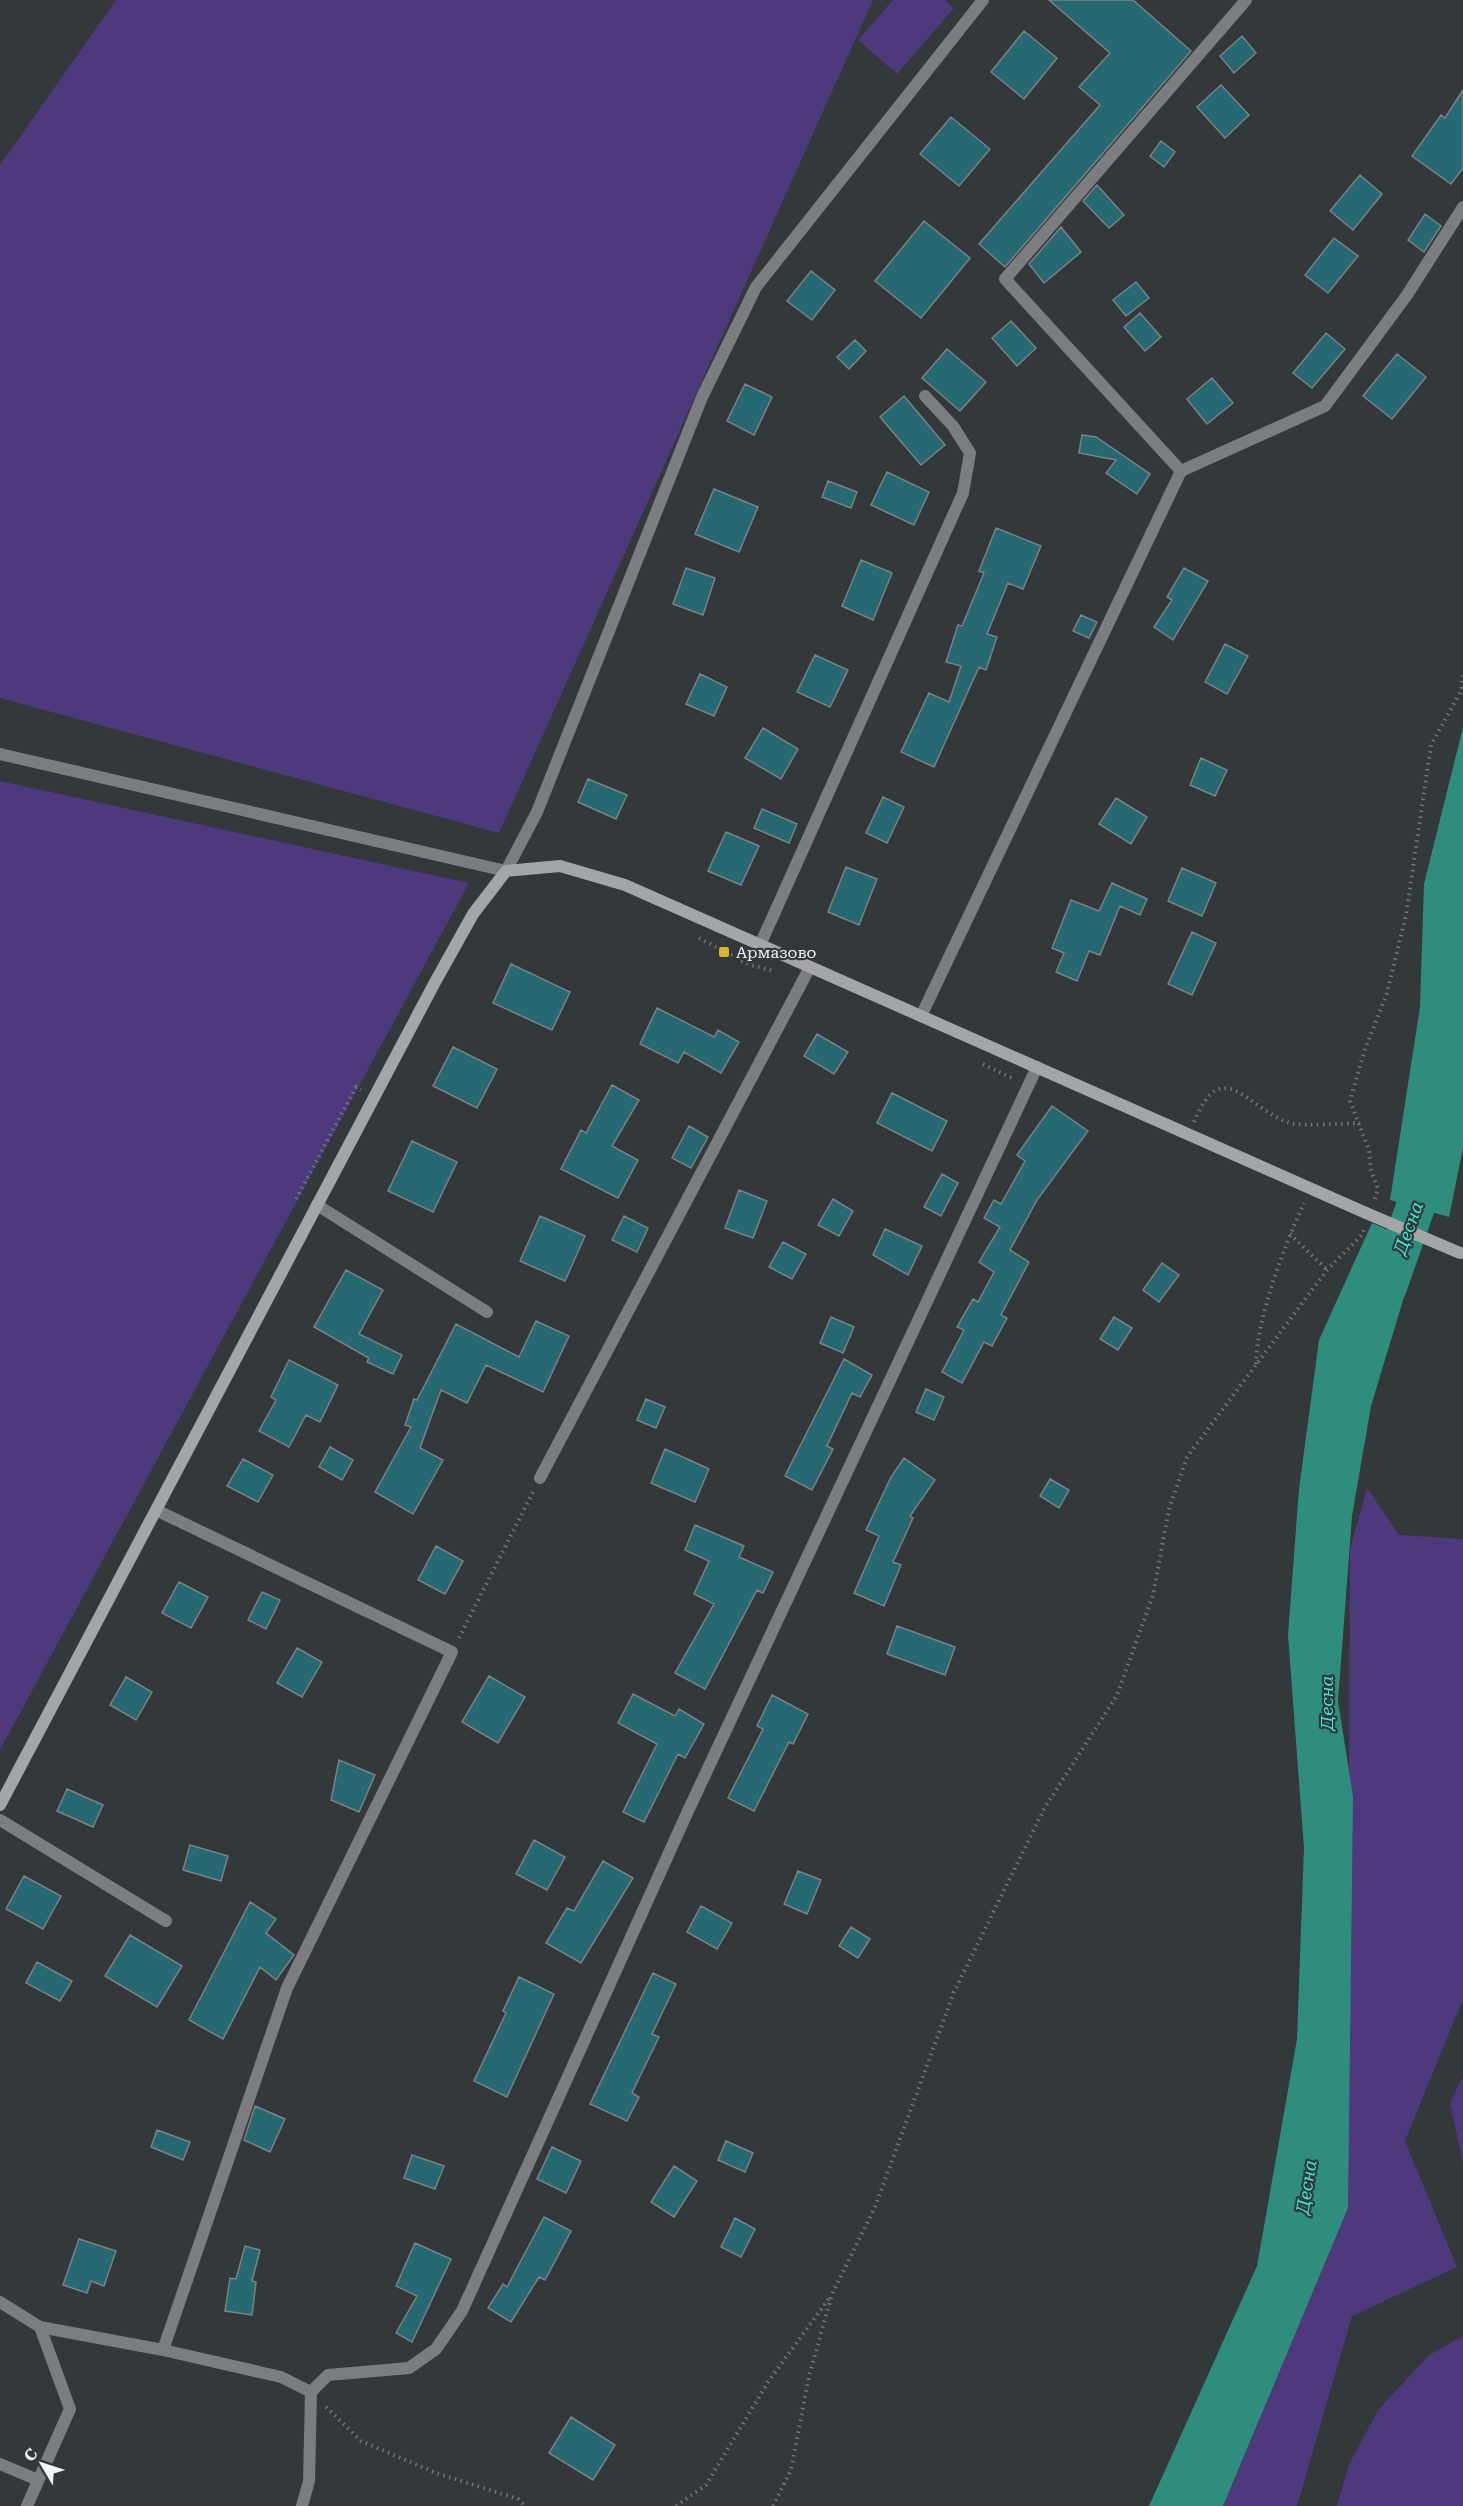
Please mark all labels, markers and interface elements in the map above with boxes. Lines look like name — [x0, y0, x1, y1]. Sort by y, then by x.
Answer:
place label: Армазово — [736, 943, 816, 962]
marker: Армазово — [717, 945, 731, 959]
water label: Десна — [1388, 1198, 1427, 1258]
water label: Десна — [1316, 1675, 1337, 1731]
water label: Десна — [1291, 2158, 1321, 2217]
north arrow — [12, 2434, 72, 2494]
text: С — [20, 2445, 42, 2465]

